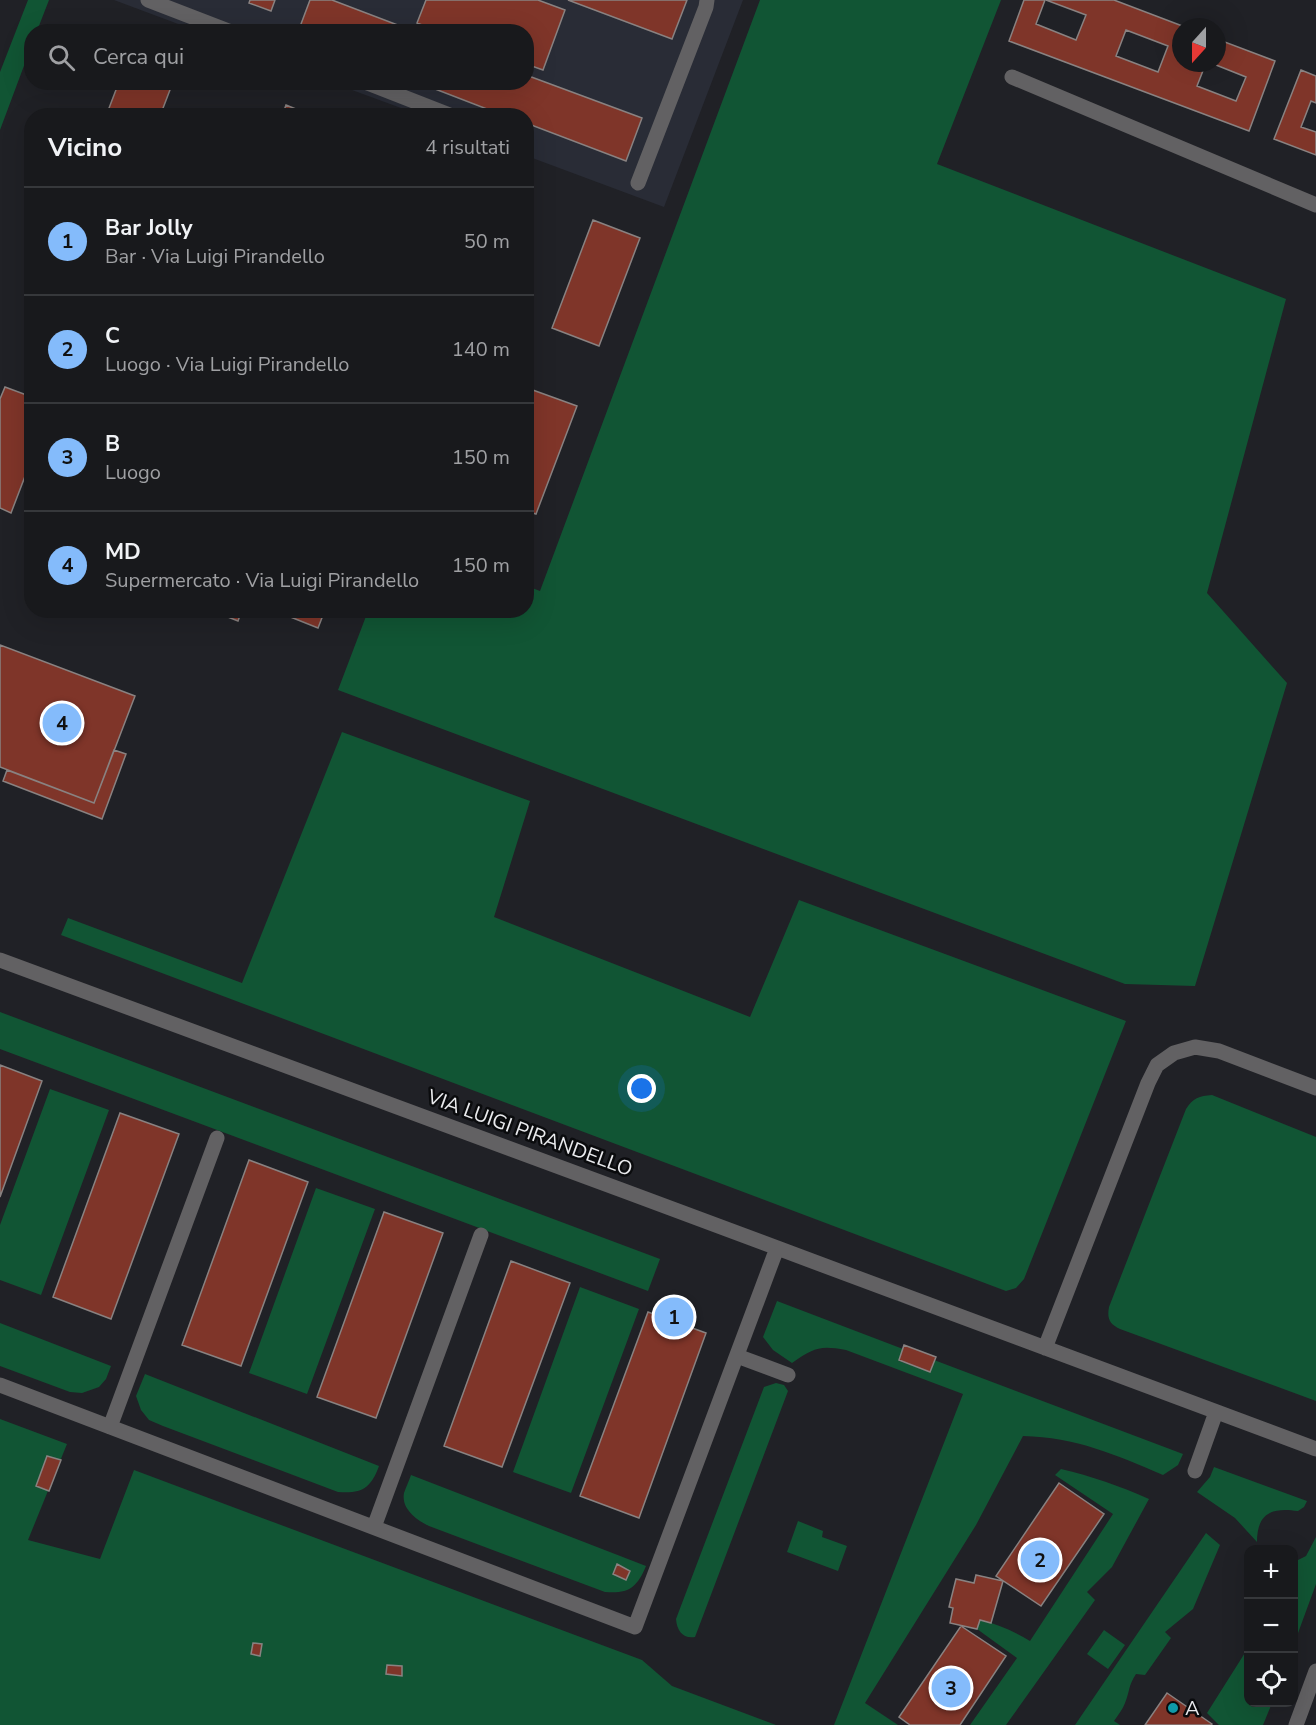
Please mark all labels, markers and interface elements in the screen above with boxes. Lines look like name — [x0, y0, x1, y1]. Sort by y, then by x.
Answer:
north arrow — [1172, 18, 1226, 72]
search box — [24, 24, 534, 90]
icon: search — [45, 41, 78, 74]
text: Cerca qui — [93, 42, 184, 72]
text: Vicino — [48, 130, 122, 165]
text: 4 risultati — [425, 134, 510, 161]
text: Bar Jolly — [105, 213, 193, 243]
text: 1 — [62, 228, 74, 255]
text: 50 m — [464, 228, 510, 255]
text: Bar · Via Luigi Pirandello — [105, 243, 325, 270]
text: C — [105, 321, 120, 351]
text: 2 — [62, 336, 74, 363]
text: 140 m — [452, 336, 510, 363]
text: Luogo · Via Luigi Pirandello — [105, 351, 349, 378]
text: B — [105, 429, 120, 459]
text: 3 — [62, 444, 74, 471]
text: 150 m — [452, 444, 510, 471]
text: Luogo — [105, 459, 161, 486]
text: MD — [105, 537, 141, 567]
text: 4 — [62, 552, 74, 579]
text: 150 m — [452, 552, 510, 579]
text: Supermercato · Via Luigi Pirandello — [105, 567, 419, 594]
pin: 4 — [42, 700, 82, 746]
your location — [627, 1074, 656, 1103]
street label: VIA LUIGI PIRANDELLO — [423, 1083, 636, 1183]
pin: 1 — [654, 1294, 694, 1340]
pin: 2 — [1020, 1538, 1060, 1582]
map controls — [1244, 1545, 1298, 1707]
button: + — [1244, 1545, 1298, 1599]
button: − — [1244, 1599, 1298, 1653]
button: locate — [1244, 1653, 1298, 1707]
pin: 3 — [932, 1666, 970, 1710]
place label: A — [1185, 1695, 1200, 1722]
marker: A — [1166, 1701, 1180, 1715]

